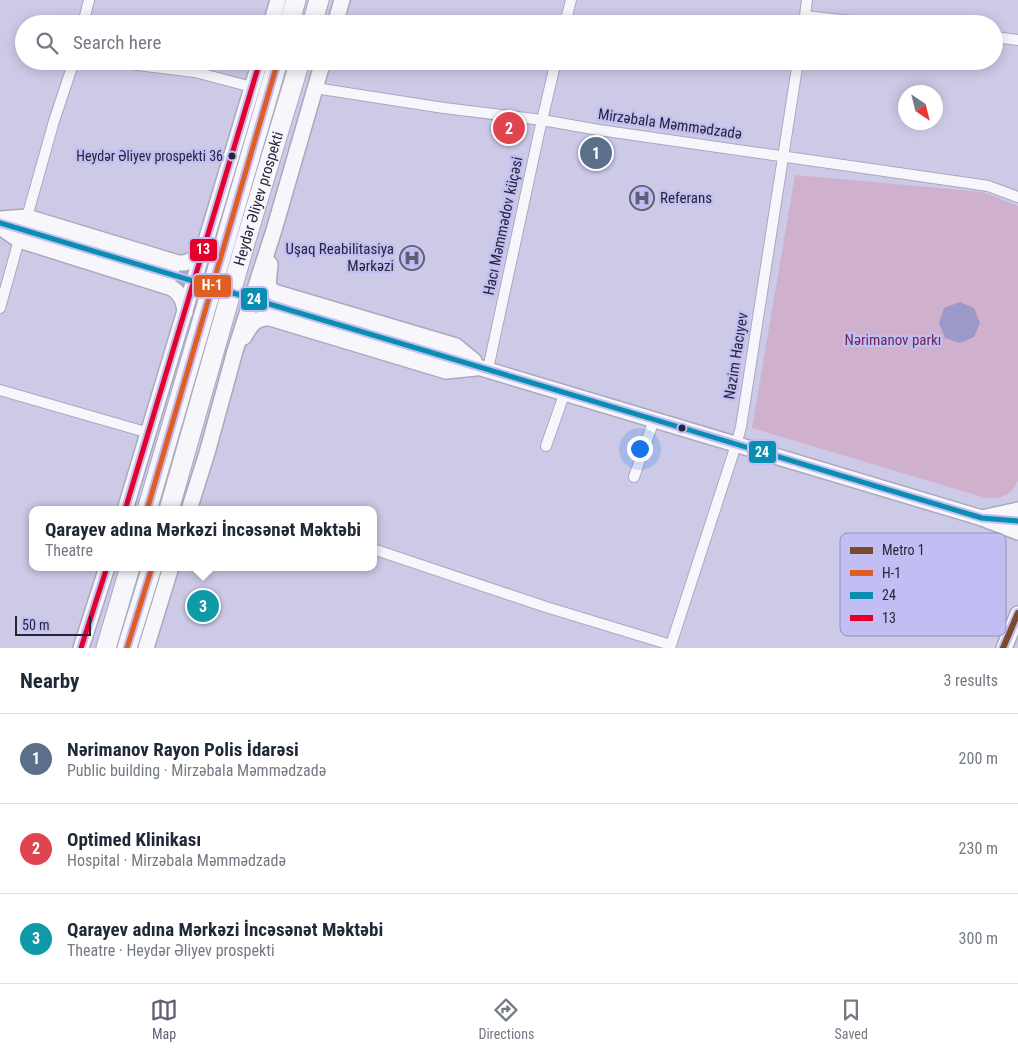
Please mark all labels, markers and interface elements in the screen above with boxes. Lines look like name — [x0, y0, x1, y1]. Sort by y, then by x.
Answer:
search box — [15, 15, 1003, 70]
icon: search — [33, 29, 61, 57]
text: Search here — [73, 31, 161, 54]
north arrow — [898, 85, 943, 130]
street label: Mirzəbala Məmmədzadə — [597, 105, 743, 143]
pin: 2 — [493, 109, 525, 147]
street label: Heydər Əliyev prospekti — [230, 129, 287, 268]
pin: 1 — [580, 134, 612, 172]
place label: Heydər Əliyev prospekti 36 — [76, 148, 223, 164]
marker: Heydər Əliyev prospekti 36 — [227, 151, 237, 161]
street label: Hacı Məmmədov küçəsi — [480, 155, 526, 297]
hospital icon: Referans — [629, 185, 655, 211]
place label: Referans — [660, 189, 712, 207]
line badge: 13 — [189, 238, 218, 262]
place label: Uşaq Reabilitasiya Mərkəzi — [285, 240, 394, 275]
text: 13 — [196, 241, 210, 257]
hospital icon: Uşaq Reabilitasiya Mərkəzi — [399, 245, 425, 271]
line badge: H-1 — [193, 274, 232, 298]
text: H-1 — [202, 277, 222, 293]
line badge: 24 — [240, 287, 268, 311]
text: 24 — [247, 291, 261, 307]
street label: Nazim Hacıyev — [720, 311, 752, 401]
park label: Nərimanov parkı — [845, 331, 941, 349]
unlabelled marker — [677, 423, 687, 433]
your location — [627, 436, 653, 462]
line badge: 24 — [748, 440, 777, 464]
text: 24 — [755, 444, 769, 460]
popup — [29, 506, 377, 571]
text: Qarayev adına Mərkəzi İncəsənət Məktəbi — [45, 518, 361, 541]
legend — [840, 533, 1006, 636]
text: Theatre — [45, 541, 93, 560]
text: Metro 1 — [882, 542, 925, 558]
text: H-1 — [882, 565, 901, 581]
pin: 3 — [187, 587, 219, 625]
text: 24 — [882, 587, 896, 603]
text: 13 — [882, 610, 896, 626]
scale bar — [15, 613, 91, 636]
text: 50 m — [22, 617, 50, 633]
text: Nearby — [20, 669, 79, 693]
text: 3 results — [943, 671, 998, 690]
text: Nərimanov Rayon Polis İdarəsi — [67, 738, 299, 761]
text: 1 — [32, 749, 40, 768]
text: 200 m — [959, 749, 998, 768]
text: Public building · Mirzəbala Məmmədzadə — [67, 761, 326, 780]
text: Optimed Klinikası — [67, 828, 201, 851]
text: 2 — [32, 839, 40, 858]
text: 230 m — [959, 839, 998, 858]
text: Hospital · Mirzəbala Məmmədzadə — [67, 851, 286, 870]
text: Qarayev adına Mərkəzi İncəsənət Məktəbi — [67, 918, 383, 941]
text: 3 — [32, 929, 40, 948]
text: 300 m — [959, 929, 998, 948]
text: Theatre · Heydər Əliyev prospekti — [67, 941, 275, 960]
tab: Map — [150, 996, 178, 1042]
tab: Directions — [478, 996, 534, 1042]
tab: Saved — [835, 996, 868, 1042]

